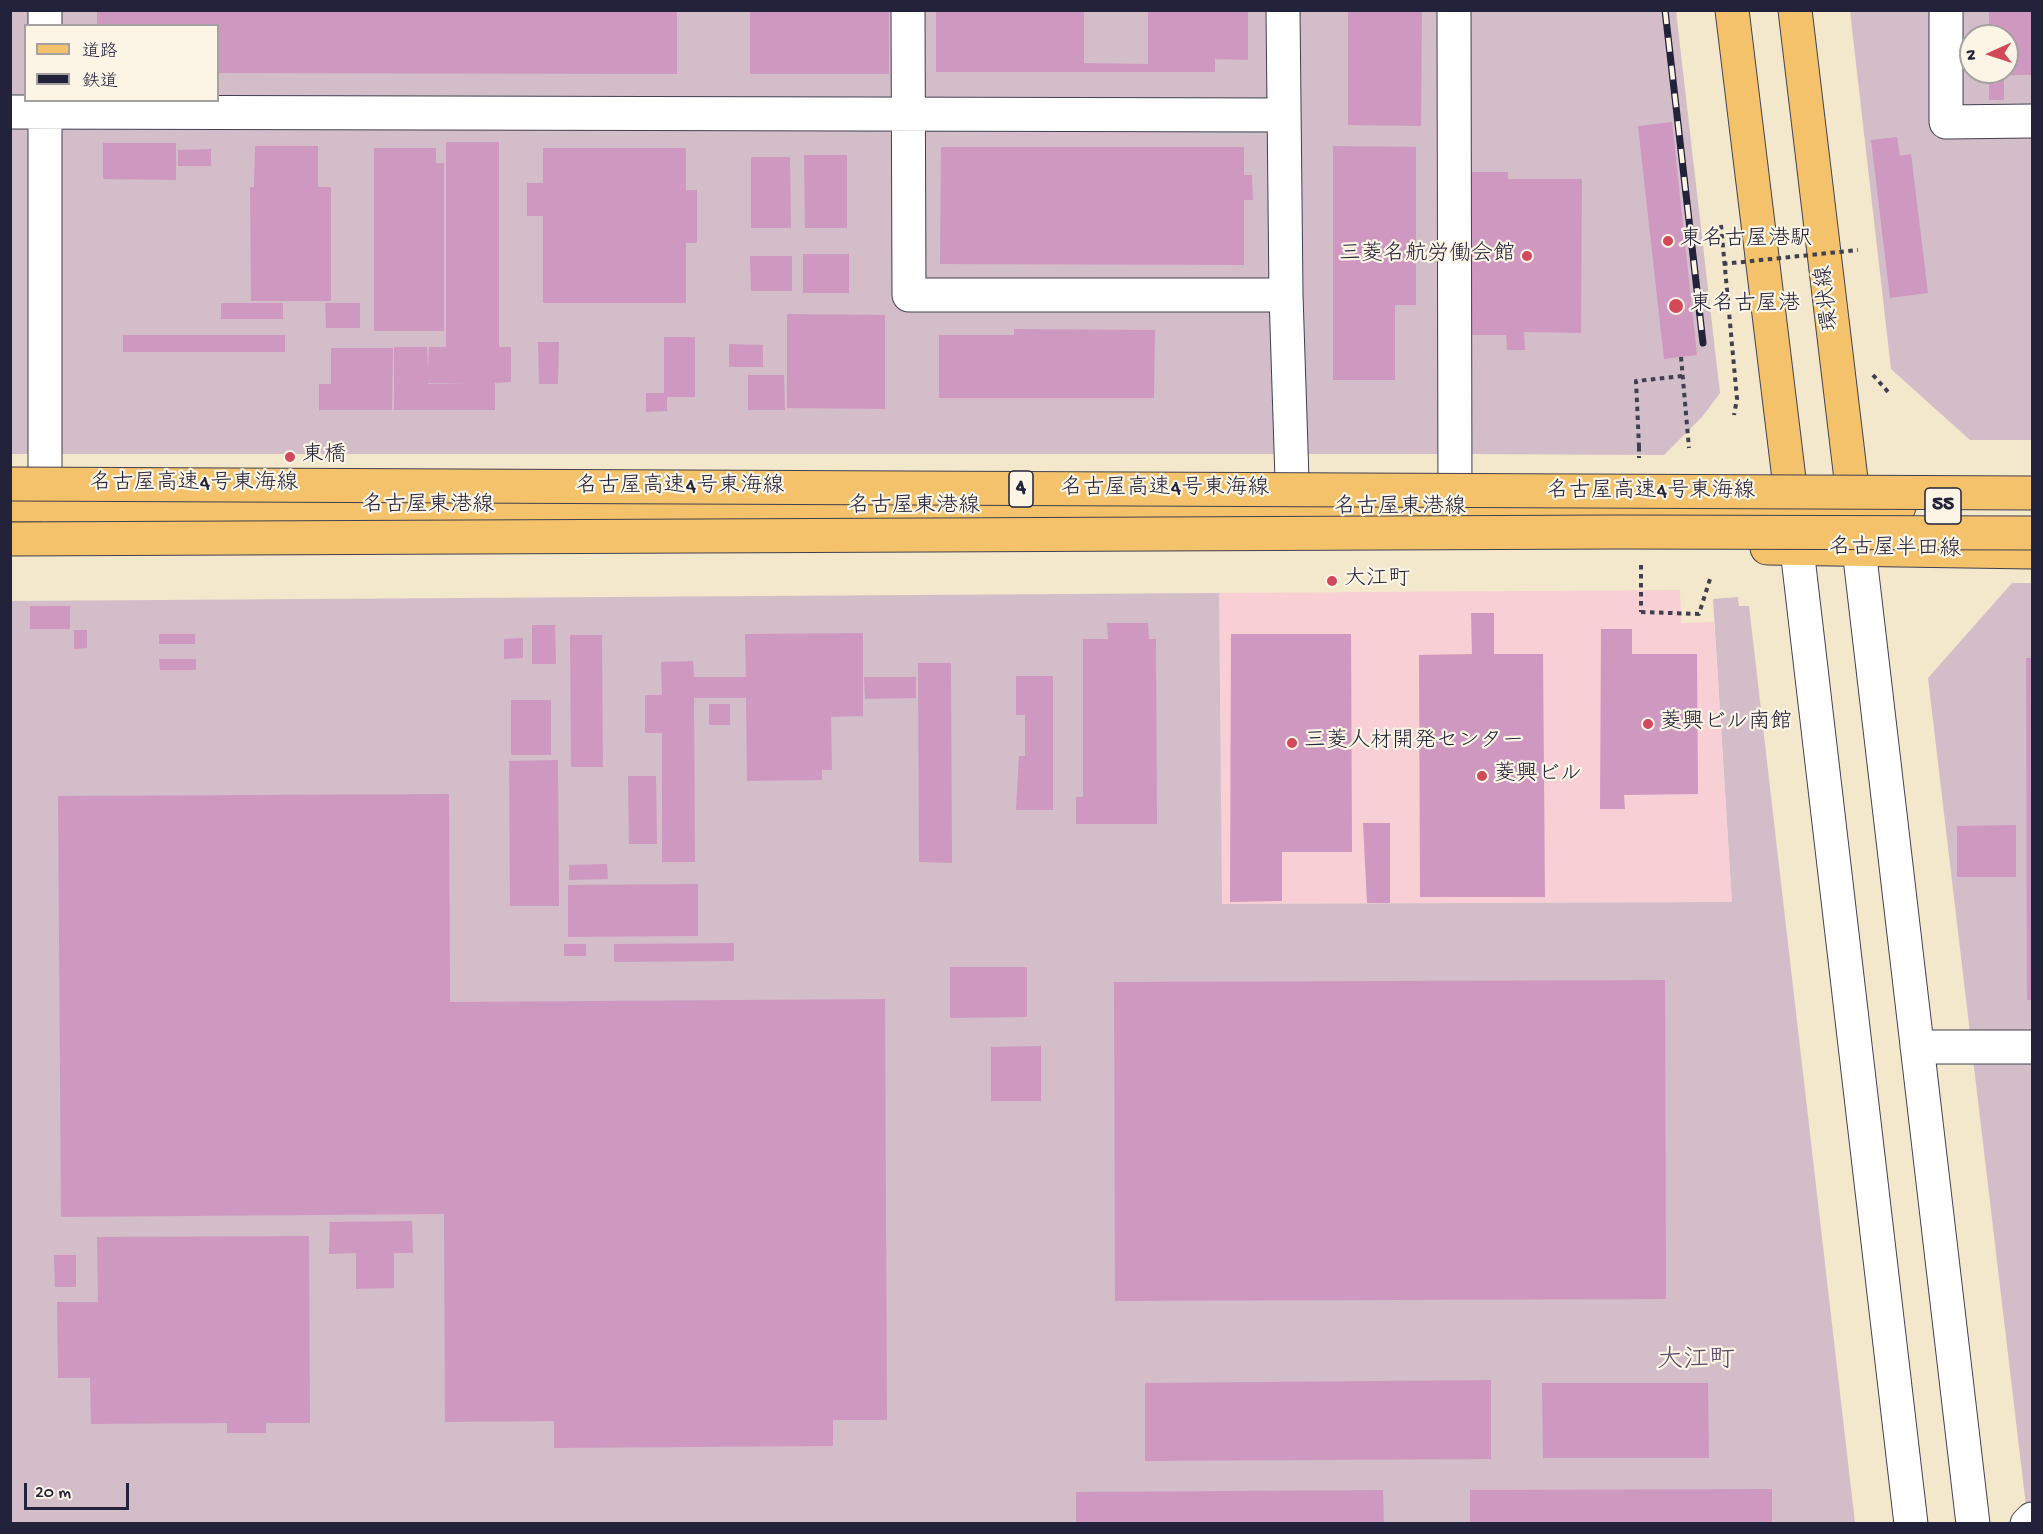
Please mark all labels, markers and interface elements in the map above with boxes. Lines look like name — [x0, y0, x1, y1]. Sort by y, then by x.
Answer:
legend — [24, 24, 219, 102]
north arrow — [1959, 24, 2019, 84]
text: 道路 — [82, 42, 118, 63]
text: N — [1963, 49, 1982, 61]
text: 鉄道 — [82, 72, 118, 93]
place label: 東名古屋港駅 — [1680, 228, 1812, 254]
marker: 東名古屋港駅 — [1661, 234, 1675, 248]
place label: 三菱名航労働会館 — [1339, 243, 1515, 269]
marker: 三菱名航労働会館 — [1520, 249, 1534, 263]
street label: 環状線 — [1812, 264, 1846, 332]
place label: 東名古屋港 — [1690, 293, 1800, 319]
marker: 東名古屋港 — [1667, 297, 1685, 315]
place label: 東橋 — [302, 444, 346, 470]
marker: 東橋 — [283, 450, 297, 464]
road number: 4 — [1009, 471, 1033, 507]
street label: 名古屋高速4号東海線 — [90, 472, 298, 498]
street label: 名古屋高速4号東海線 — [576, 475, 784, 501]
street label: 名古屋高速4号東海線 — [1061, 477, 1269, 503]
street label: 名古屋高速4号東海線 — [1547, 480, 1755, 506]
road number: 55 — [1925, 488, 1961, 524]
street label: 名古屋東港線 — [362, 494, 494, 520]
street label: 名古屋東港線 — [848, 495, 980, 521]
street label: 名古屋東港線 — [1334, 496, 1466, 522]
street label: 名古屋半田線 — [1829, 536, 1961, 564]
place label: 大江町 — [1344, 568, 1410, 594]
marker: 大江町 — [1325, 574, 1339, 588]
place label: 菱興ビル南館 — [1660, 711, 1792, 737]
marker: 菱興ビル南館 — [1641, 717, 1655, 731]
place label: 三菱人材開発センター — [1304, 730, 1524, 756]
marker: 三菱人材開発センター — [1285, 736, 1299, 750]
place label: 菱興ビル — [1494, 763, 1582, 789]
marker: 菱興ビル — [1475, 769, 1489, 783]
district label: 大江町 — [1657, 1346, 1735, 1378]
scale bar — [27, 1471, 132, 1509]
text: 20 m — [35, 1483, 71, 1504]

